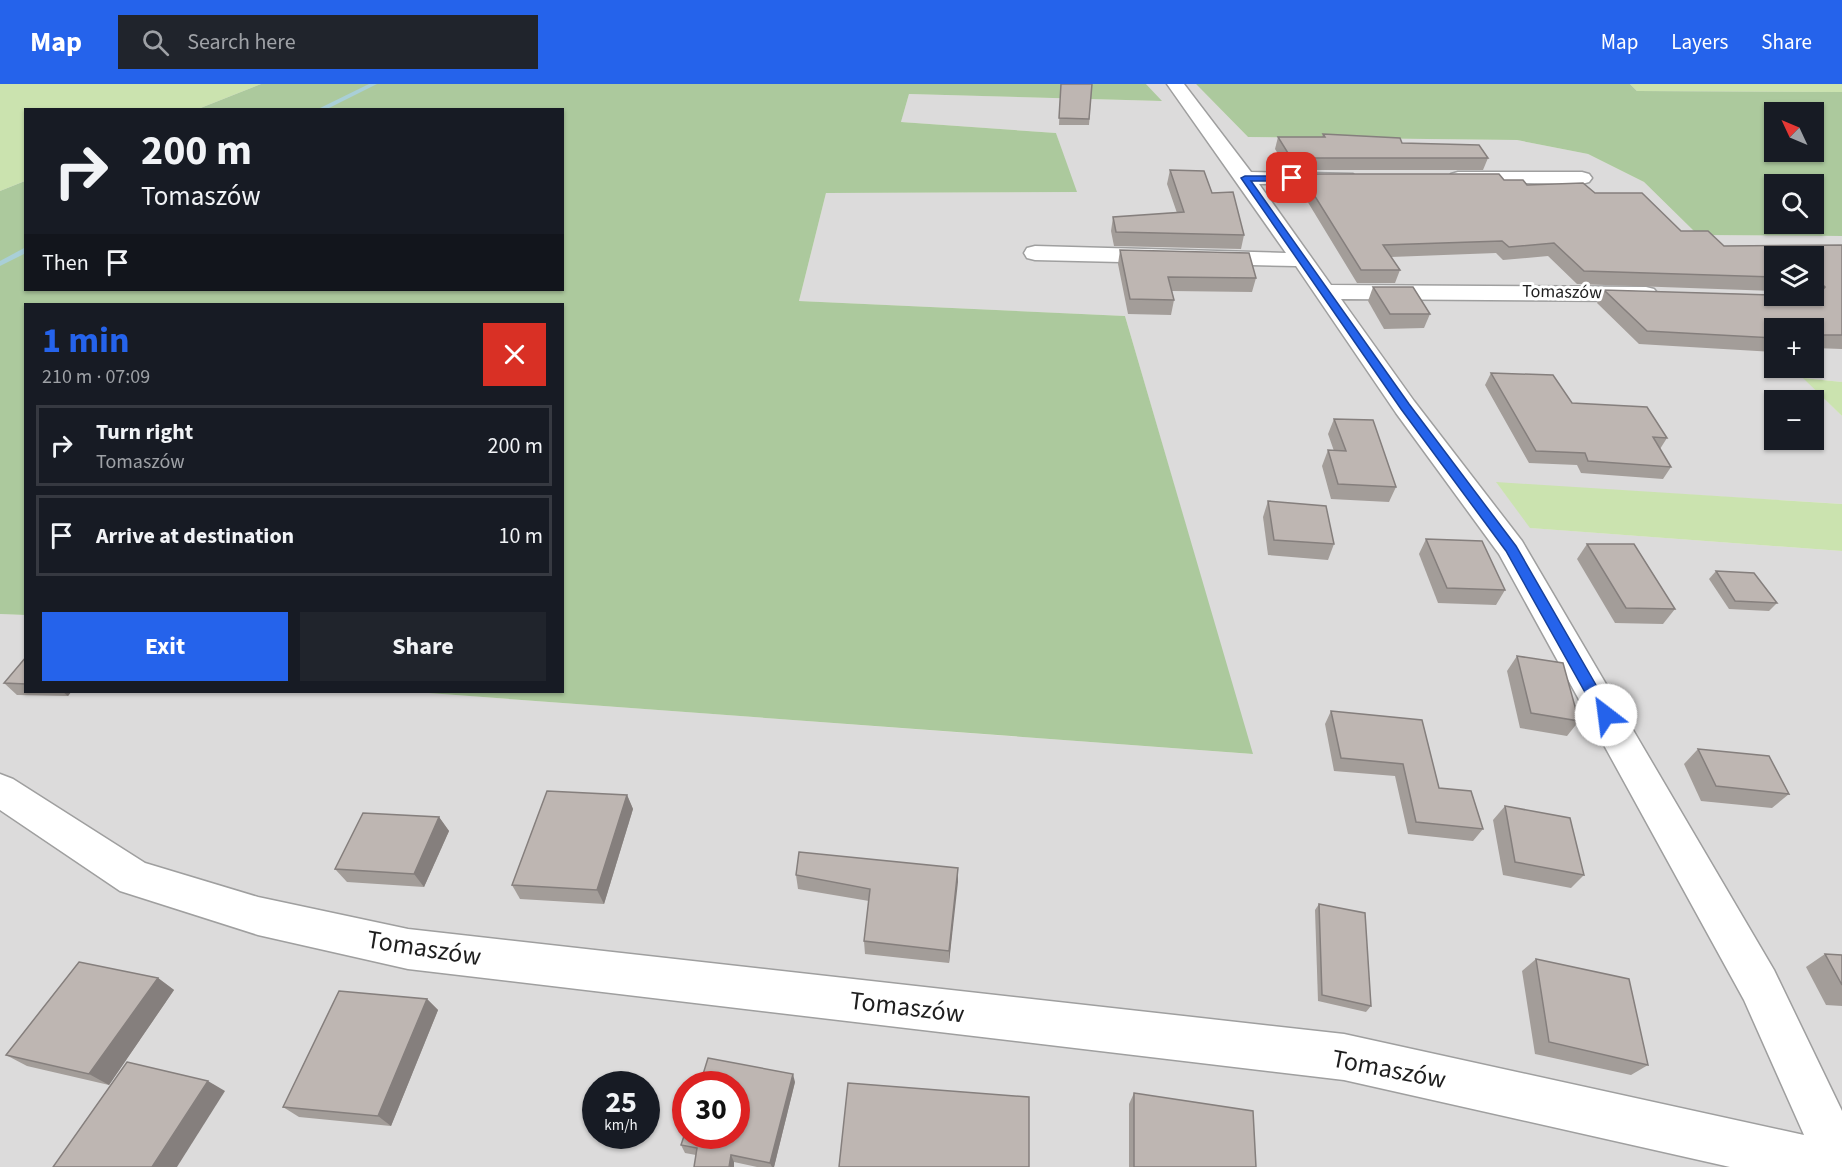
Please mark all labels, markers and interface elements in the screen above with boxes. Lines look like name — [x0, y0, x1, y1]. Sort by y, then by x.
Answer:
search box — [118, 15, 538, 69]
text: Map — [30, 22, 82, 62]
icon: search — [139, 26, 172, 59]
text: Search here — [187, 26, 296, 58]
text: Map — [1601, 27, 1638, 57]
text: Layers — [1671, 27, 1728, 57]
text: Share — [1761, 27, 1812, 57]
north arrow — [1764, 102, 1824, 162]
map controls — [1764, 102, 1824, 450]
text: 200 m — [141, 121, 252, 181]
icon: right — [42, 132, 120, 210]
pin — [1266, 152, 1317, 203]
icon: arrive — [1275, 161, 1308, 194]
button: search — [1764, 174, 1824, 234]
text: Tomaszów — [141, 177, 261, 216]
icon: arrive — [101, 246, 134, 279]
button: layers — [1764, 246, 1824, 306]
text: Then — [42, 247, 89, 279]
street label: Tomaszów — [1522, 279, 1602, 305]
text: 1 min — [42, 315, 130, 366]
button: + — [1764, 318, 1824, 378]
button: close — [483, 323, 546, 386]
text: 210 m · 07:09 — [42, 363, 150, 391]
button: − — [1764, 390, 1824, 450]
text: Turn right — [96, 416, 193, 448]
icon: right — [45, 429, 78, 462]
text: 200 m — [488, 430, 543, 462]
text: Tomaszów — [96, 448, 185, 476]
icon: arrive — [45, 519, 78, 552]
text: Arrive at destination — [96, 520, 294, 552]
text: 10 m — [498, 520, 543, 552]
button: Exit — [42, 612, 288, 681]
button: Share — [300, 612, 546, 681]
position arrow — [1574, 683, 1638, 747]
street label: Tomaszów — [364, 921, 484, 975]
street label: Tomaszów — [848, 982, 967, 1032]
street label: Tomaszów — [1329, 1040, 1449, 1098]
speed limit sign: 30 — [672, 1071, 750, 1149]
text: 25 — [605, 1081, 637, 1124]
text: km/h — [604, 1115, 638, 1136]

